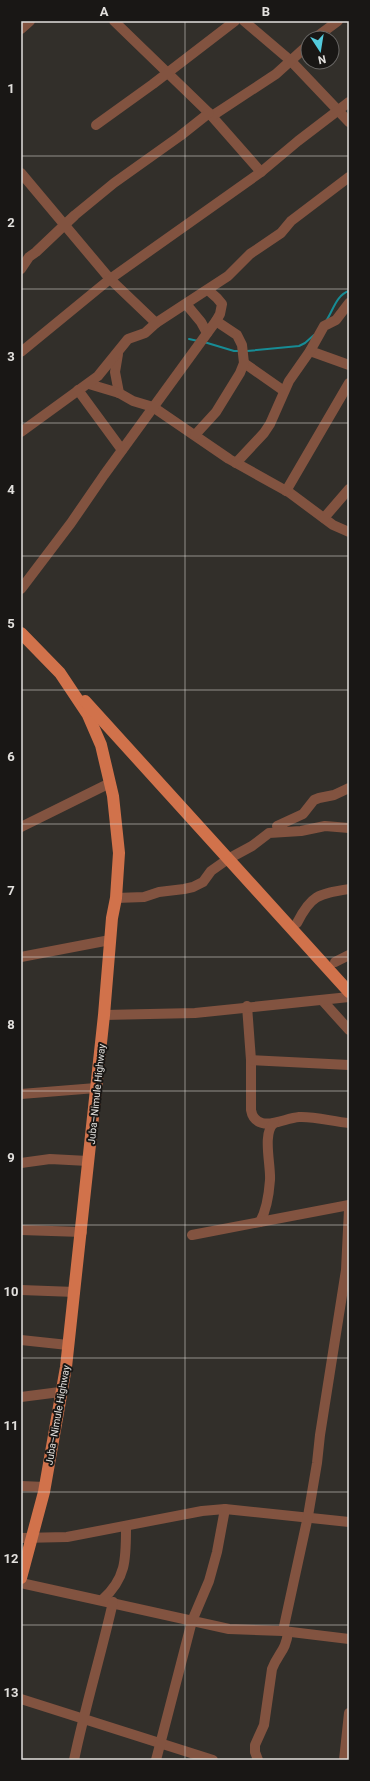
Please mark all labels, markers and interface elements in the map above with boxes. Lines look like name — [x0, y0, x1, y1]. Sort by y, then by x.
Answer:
text: A — [100, 4, 109, 19]
text: B — [262, 4, 270, 19]
north arrow — [300, 30, 340, 70]
text: N — [317, 52, 327, 67]
text: 1 — [7, 81, 15, 96]
text: 2 — [7, 215, 15, 230]
text: 3 — [7, 349, 15, 364]
text: 4 — [7, 482, 15, 497]
text: 5 — [7, 616, 15, 631]
text: 6 — [7, 749, 15, 764]
text: 7 — [7, 883, 15, 898]
text: 8 — [7, 1017, 15, 1032]
street label: Juba–Nimule Highway — [86, 1043, 107, 1145]
text: 9 — [7, 1150, 15, 1165]
text: 10 — [4, 1284, 18, 1299]
street label: Juba–Nimule Highway — [43, 1364, 72, 1466]
text: 11 — [4, 1418, 18, 1433]
text: 12 — [4, 1551, 18, 1566]
text: 13 — [4, 1685, 18, 1700]

